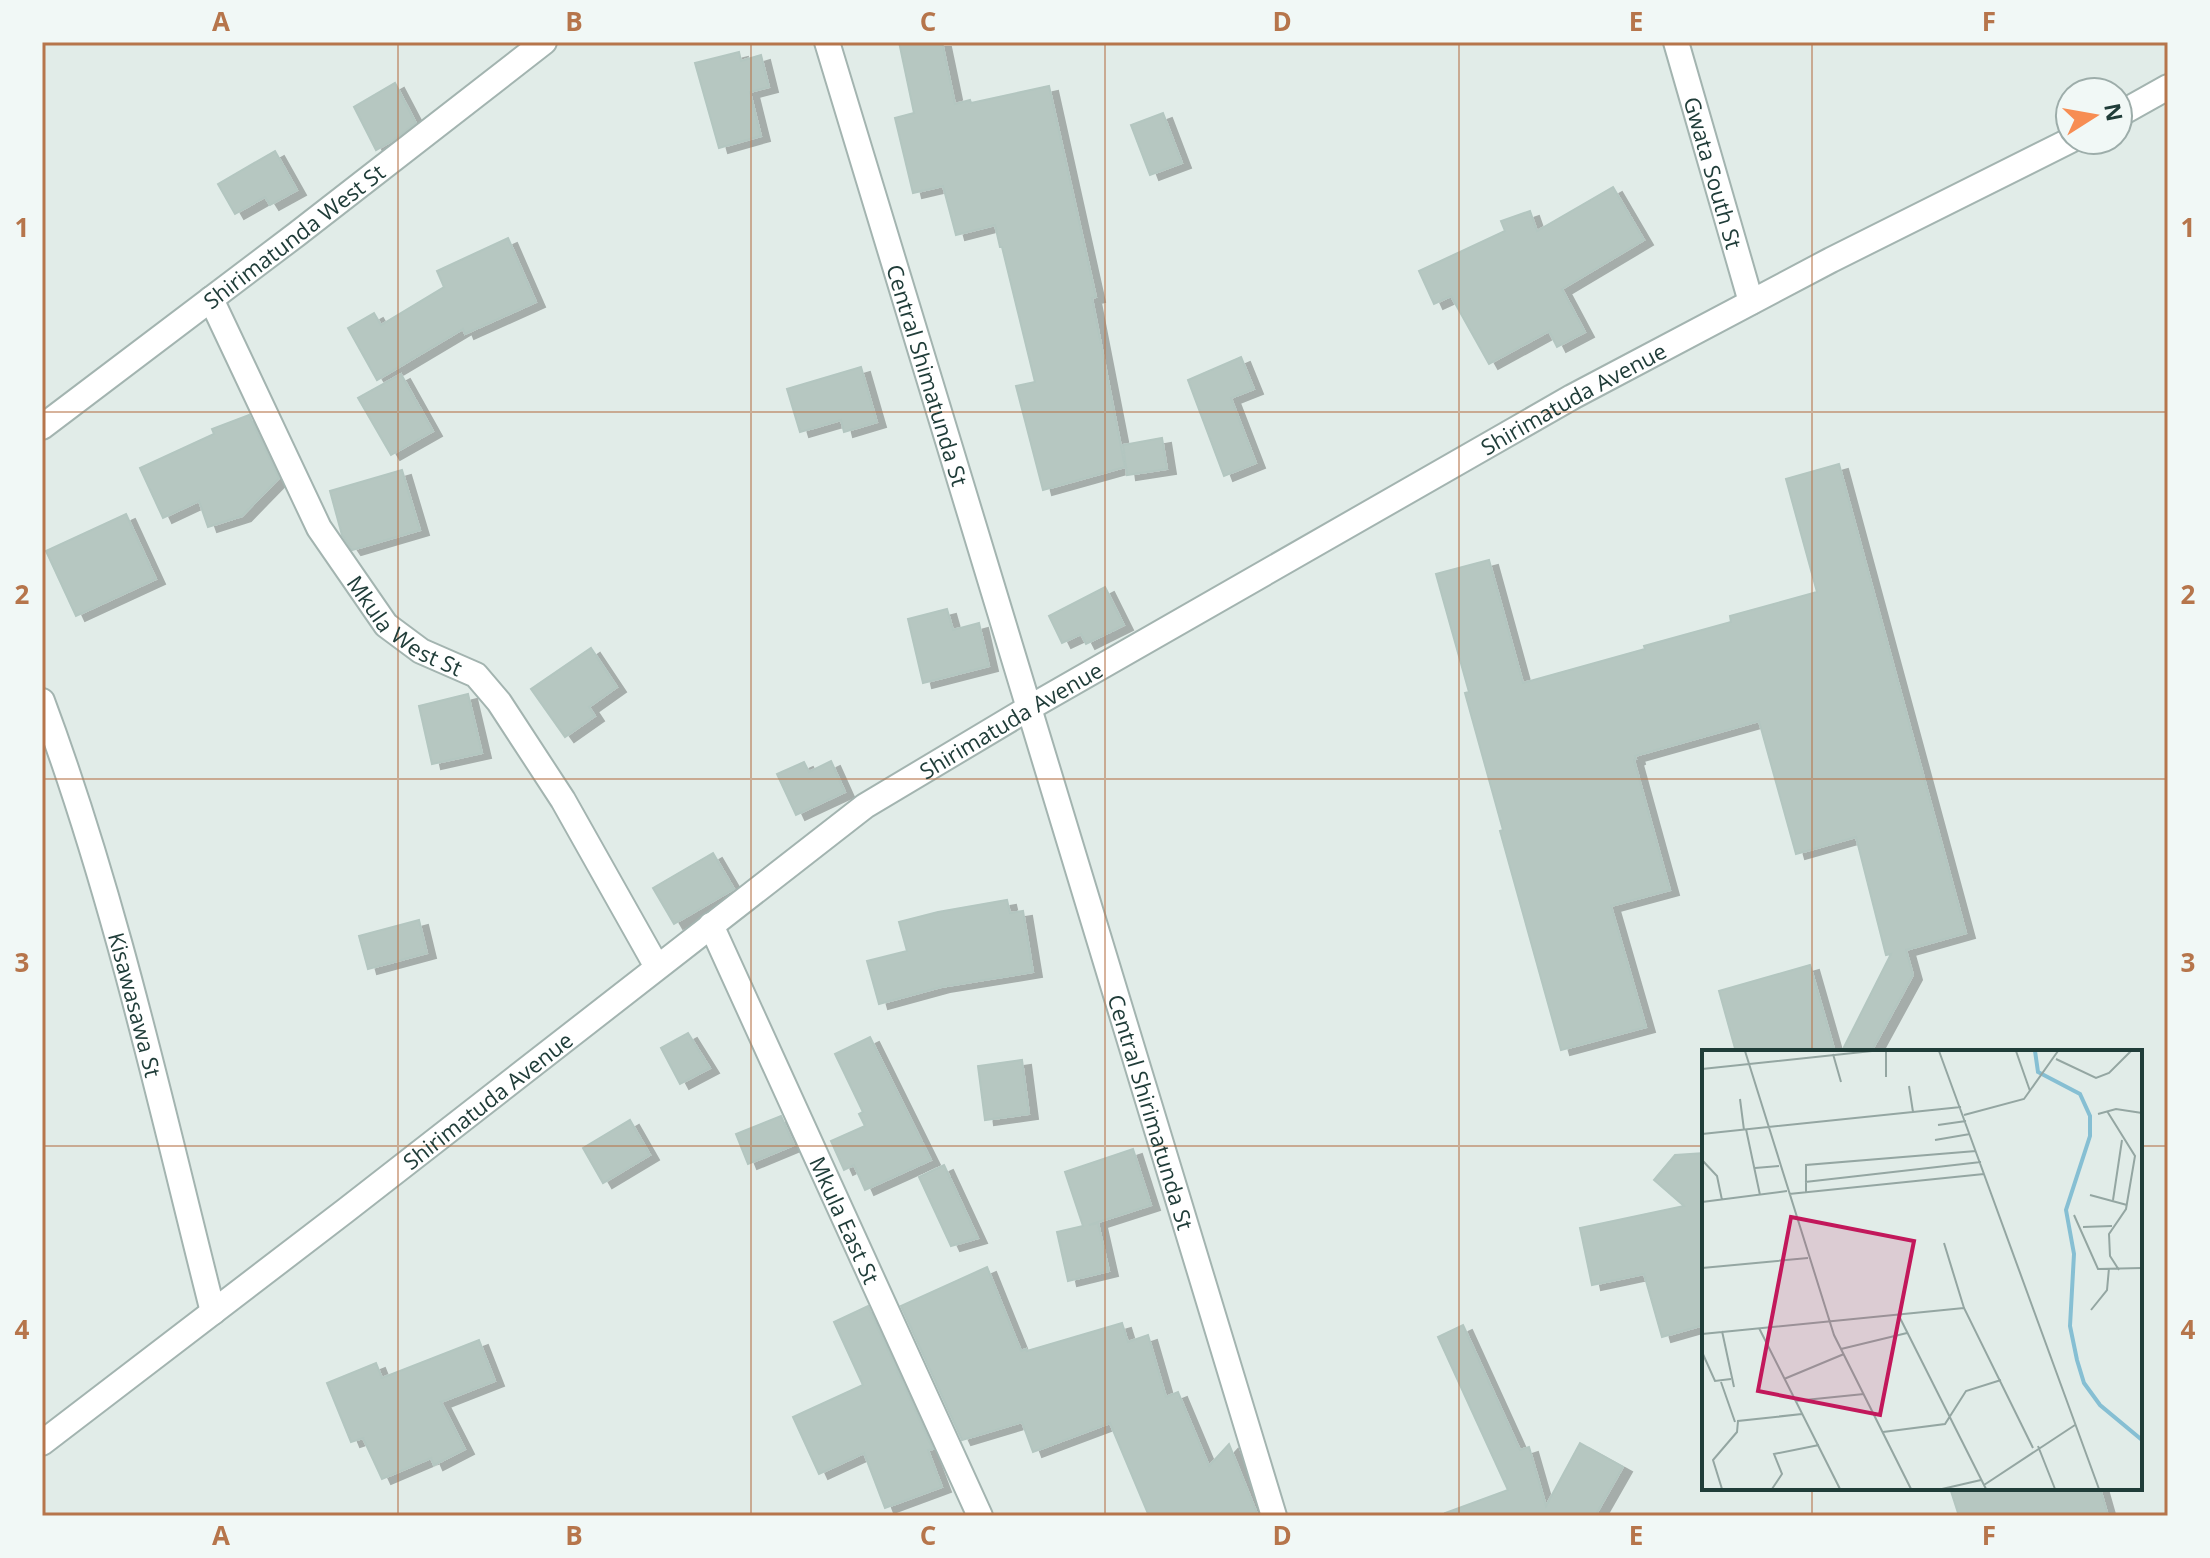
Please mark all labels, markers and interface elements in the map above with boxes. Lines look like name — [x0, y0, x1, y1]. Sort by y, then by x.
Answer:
text: A — [212, 3, 230, 39]
text: B — [565, 3, 583, 39]
text: C — [920, 3, 936, 39]
text: D — [1272, 3, 1292, 39]
text: E — [1629, 3, 1643, 39]
text: F — [1982, 3, 1996, 39]
north arrow — [2054, 76, 2134, 156]
street label: Gwata South St — [1678, 93, 1750, 252]
text: N — [2098, 100, 2131, 124]
street label: Shirimatunda West St — [197, 157, 391, 315]
text: 1 — [15, 209, 29, 245]
text: 1 — [2181, 209, 2195, 245]
street label: Central Shimatunda St — [880, 261, 976, 490]
street label: Shirimatuda Avenue — [1475, 335, 1671, 461]
street label: Mkula West St — [341, 569, 467, 682]
text: 2 — [15, 576, 30, 612]
text: 2 — [2181, 576, 2196, 612]
street label: Shirimatuda Avenue — [913, 654, 1108, 785]
street label: Kisawasawa St — [102, 929, 169, 1080]
text: 3 — [15, 944, 29, 980]
text: 3 — [2181, 944, 2195, 980]
street label: Central Shirimatunda St — [1102, 991, 1201, 1233]
street label: Shirimatuda Avenue — [396, 1025, 578, 1176]
inset map — [1702, 1050, 2142, 1490]
street label: Mkula East St — [803, 1151, 887, 1289]
text: 4 — [15, 1311, 30, 1347]
text: 4 — [2181, 1311, 2196, 1347]
text: A — [212, 1517, 230, 1553]
text: B — [565, 1517, 583, 1553]
text: C — [920, 1517, 936, 1553]
text: D — [1272, 1517, 1292, 1553]
text: E — [1629, 1517, 1643, 1553]
text: F — [1982, 1517, 1996, 1553]

